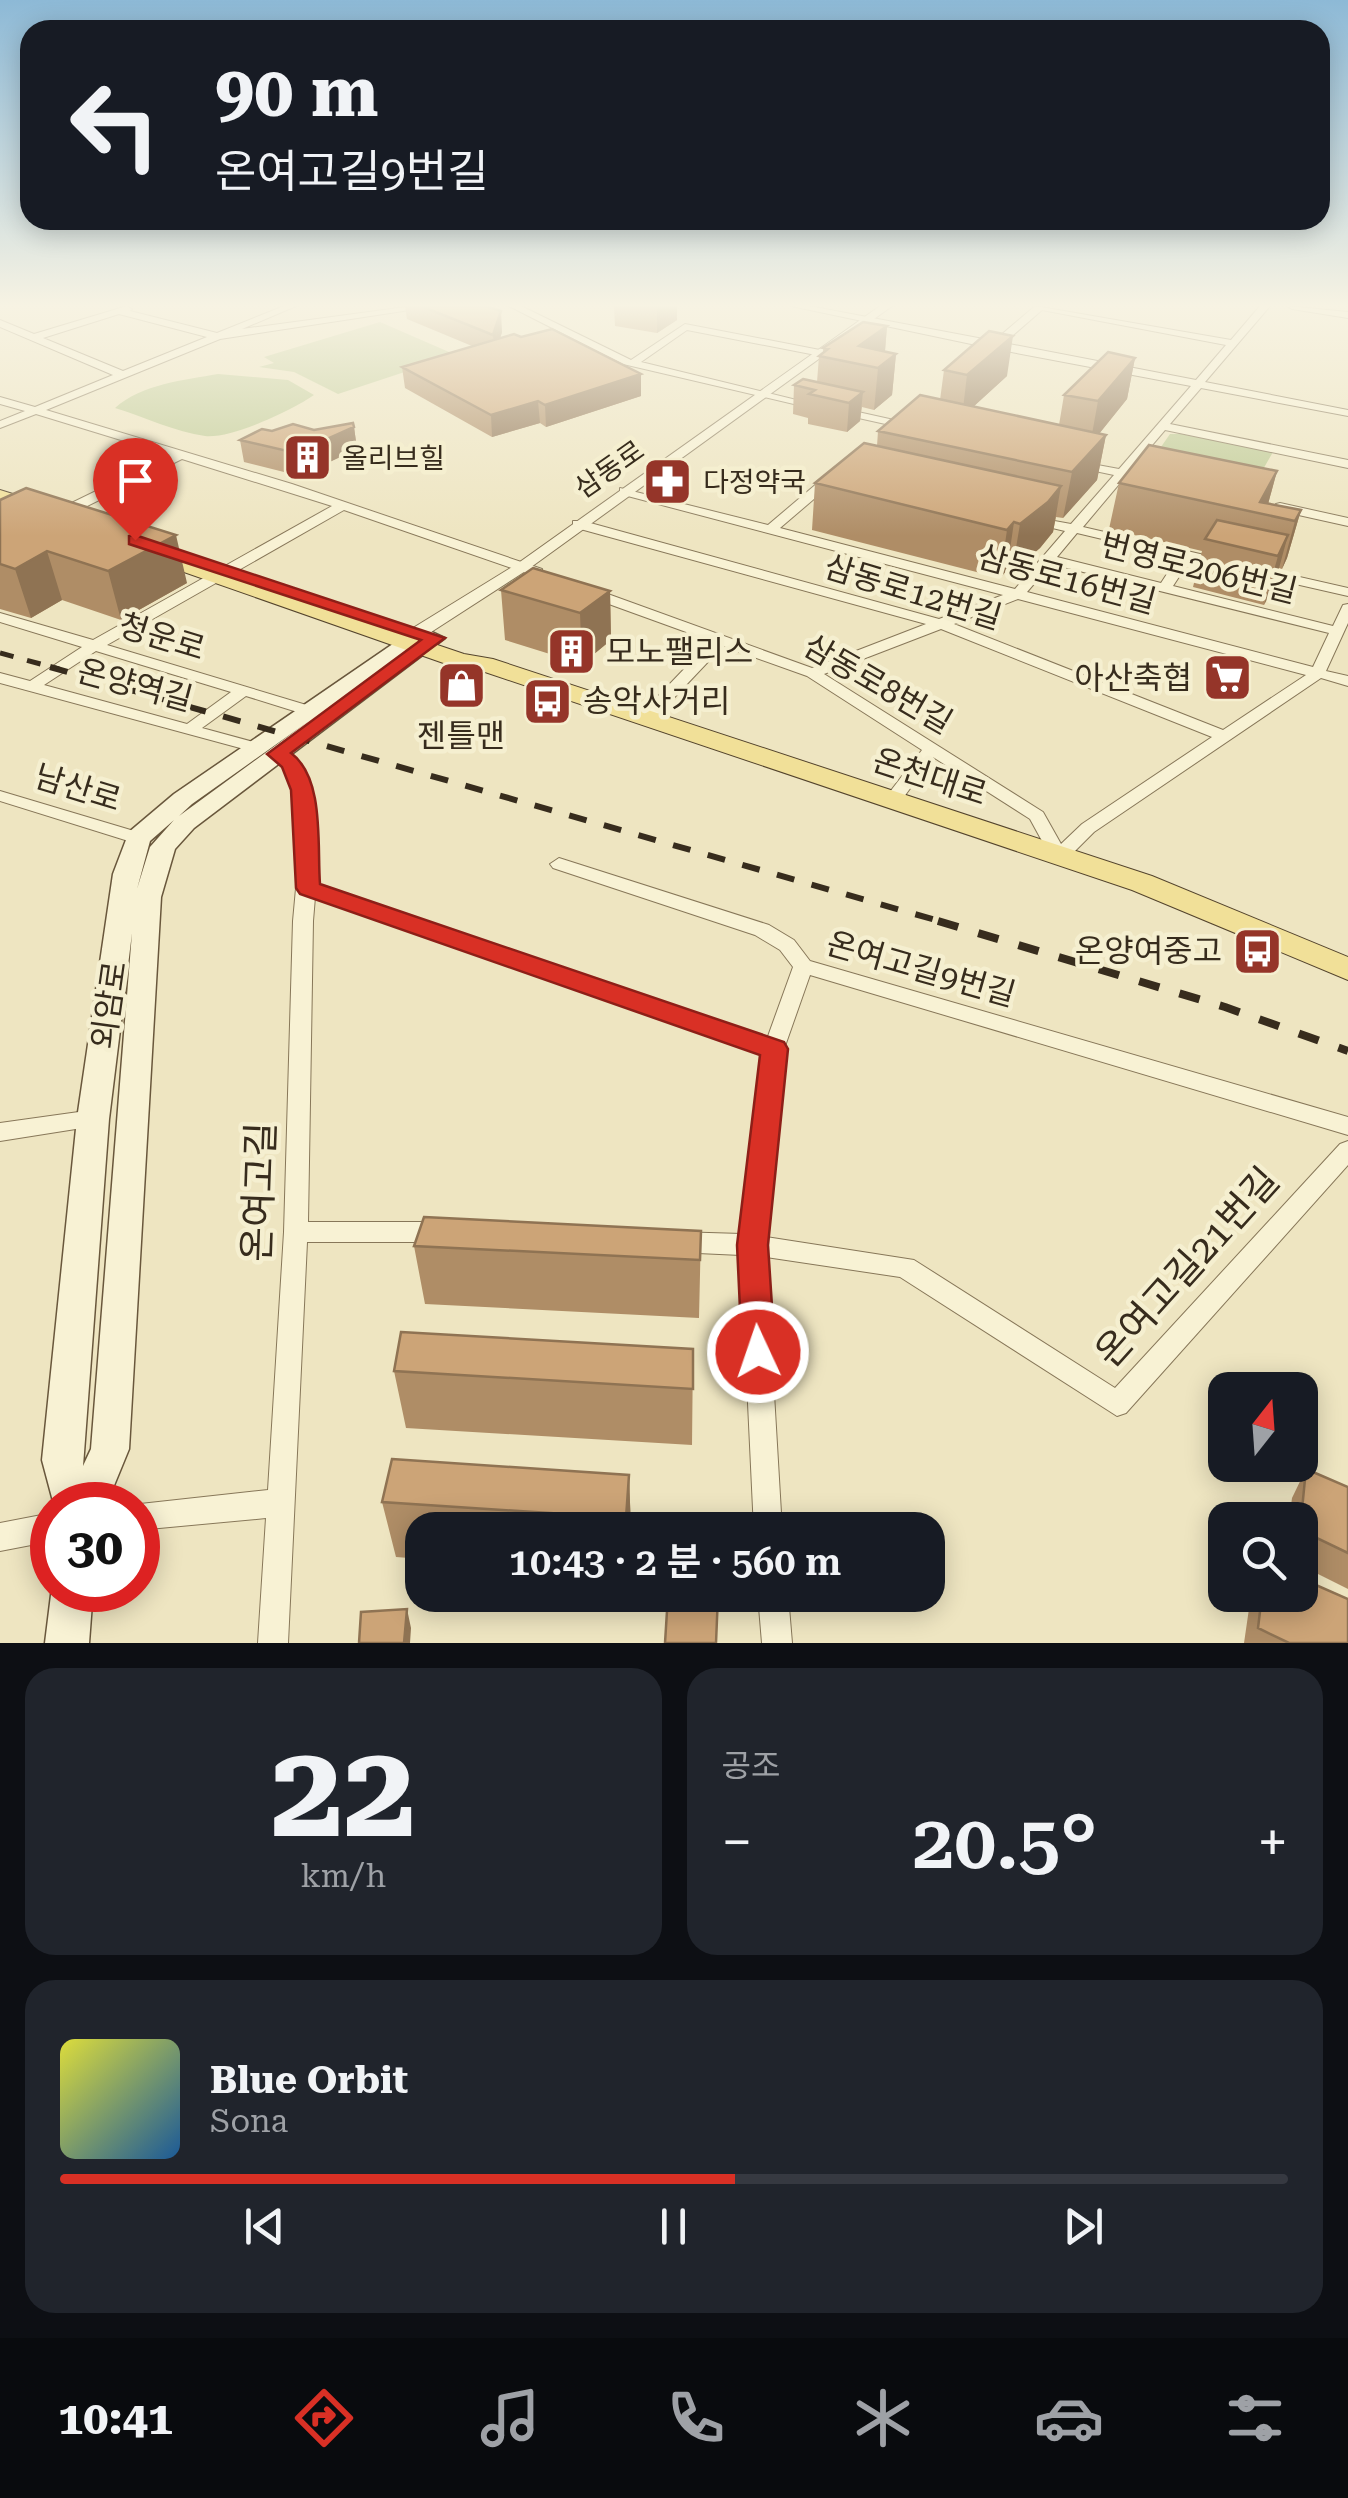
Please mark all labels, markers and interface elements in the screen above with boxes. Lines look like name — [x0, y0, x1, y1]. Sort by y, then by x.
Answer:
text: 90 m — [215, 51, 379, 133]
icon: left — [50, 60, 180, 190]
text: 온여고길9번길 — [215, 145, 489, 198]
building icon: 올리브힐 — [281, 432, 333, 484]
street label: 삼동로 — [568, 434, 650, 505]
pin — [93, 438, 178, 541]
place label: 올리브힐 — [342, 442, 445, 475]
icon: arrive — [108, 453, 163, 508]
pharmacy icon: 다정약국 — [642, 456, 694, 508]
place label: 다정약국 — [703, 466, 806, 499]
street label: 번영로206번길 — [1097, 525, 1301, 611]
street label: 삼동로16번길 — [974, 537, 1160, 621]
street label: 삼동로12번길 — [820, 547, 1006, 637]
street label: 청운로 — [114, 606, 210, 668]
building icon: 모노팰리스 — [545, 626, 597, 678]
street label: 삼동로8번길 — [797, 626, 959, 742]
place label: 모노팰리스 — [606, 633, 753, 671]
street label: 온양역길 — [73, 651, 197, 719]
supermarket icon: 아산축협 — [1201, 652, 1253, 704]
place label: 아산축협 — [1074, 659, 1192, 697]
shop icon: 젠틀맨 — [435, 660, 487, 712]
bus stop icon: 송악사거리 — [522, 675, 574, 727]
place label: 송악사거리 — [583, 682, 730, 720]
place label: 젠틀맨 — [417, 717, 505, 755]
street label: 온천대로 — [868, 741, 992, 813]
street label: 남산로 — [30, 757, 126, 819]
street label: 온여고길9번길 — [822, 924, 1020, 1014]
bus stop icon: 온양여중고 — [1231, 925, 1283, 977]
place label: 온양여중고 — [1075, 932, 1222, 970]
street label: 외암로 — [84, 959, 134, 1051]
street label: 온여고길 — [235, 1121, 283, 1263]
street label: 온여고길21번길 — [1086, 1159, 1288, 1375]
position arrow — [706, 1300, 810, 1404]
north arrow — [1208, 1372, 1318, 1482]
map controls — [1208, 1372, 1318, 1612]
speed limit sign: 30 — [30, 1482, 160, 1612]
button: search — [1208, 1502, 1318, 1612]
text: 10:43 · 2 분 · 560 m — [509, 1540, 841, 1584]
text: 22 — [270, 1715, 416, 1868]
text: 공조 — [722, 1747, 780, 1785]
text: 20.5° — [912, 1798, 1097, 1886]
text: − — [722, 1810, 752, 1874]
text: + — [1257, 1810, 1288, 1874]
text: km/h — [300, 1857, 386, 1895]
text: Blue Orbit — [210, 2058, 408, 2102]
text: Sona — [210, 2102, 288, 2140]
icon: previous — [237, 2199, 292, 2254]
icon: pause — [646, 2199, 701, 2254]
icon: next — [1056, 2199, 1111, 2254]
icon: directions — [289, 2383, 359, 2453]
icon: music — [475, 2383, 545, 2453]
icon: phone — [661, 2383, 731, 2453]
icon: climate — [848, 2383, 918, 2453]
icon: car — [1034, 2383, 1104, 2453]
icon: filters — [1220, 2383, 1290, 2453]
text: 10:41 — [58, 2392, 173, 2445]

